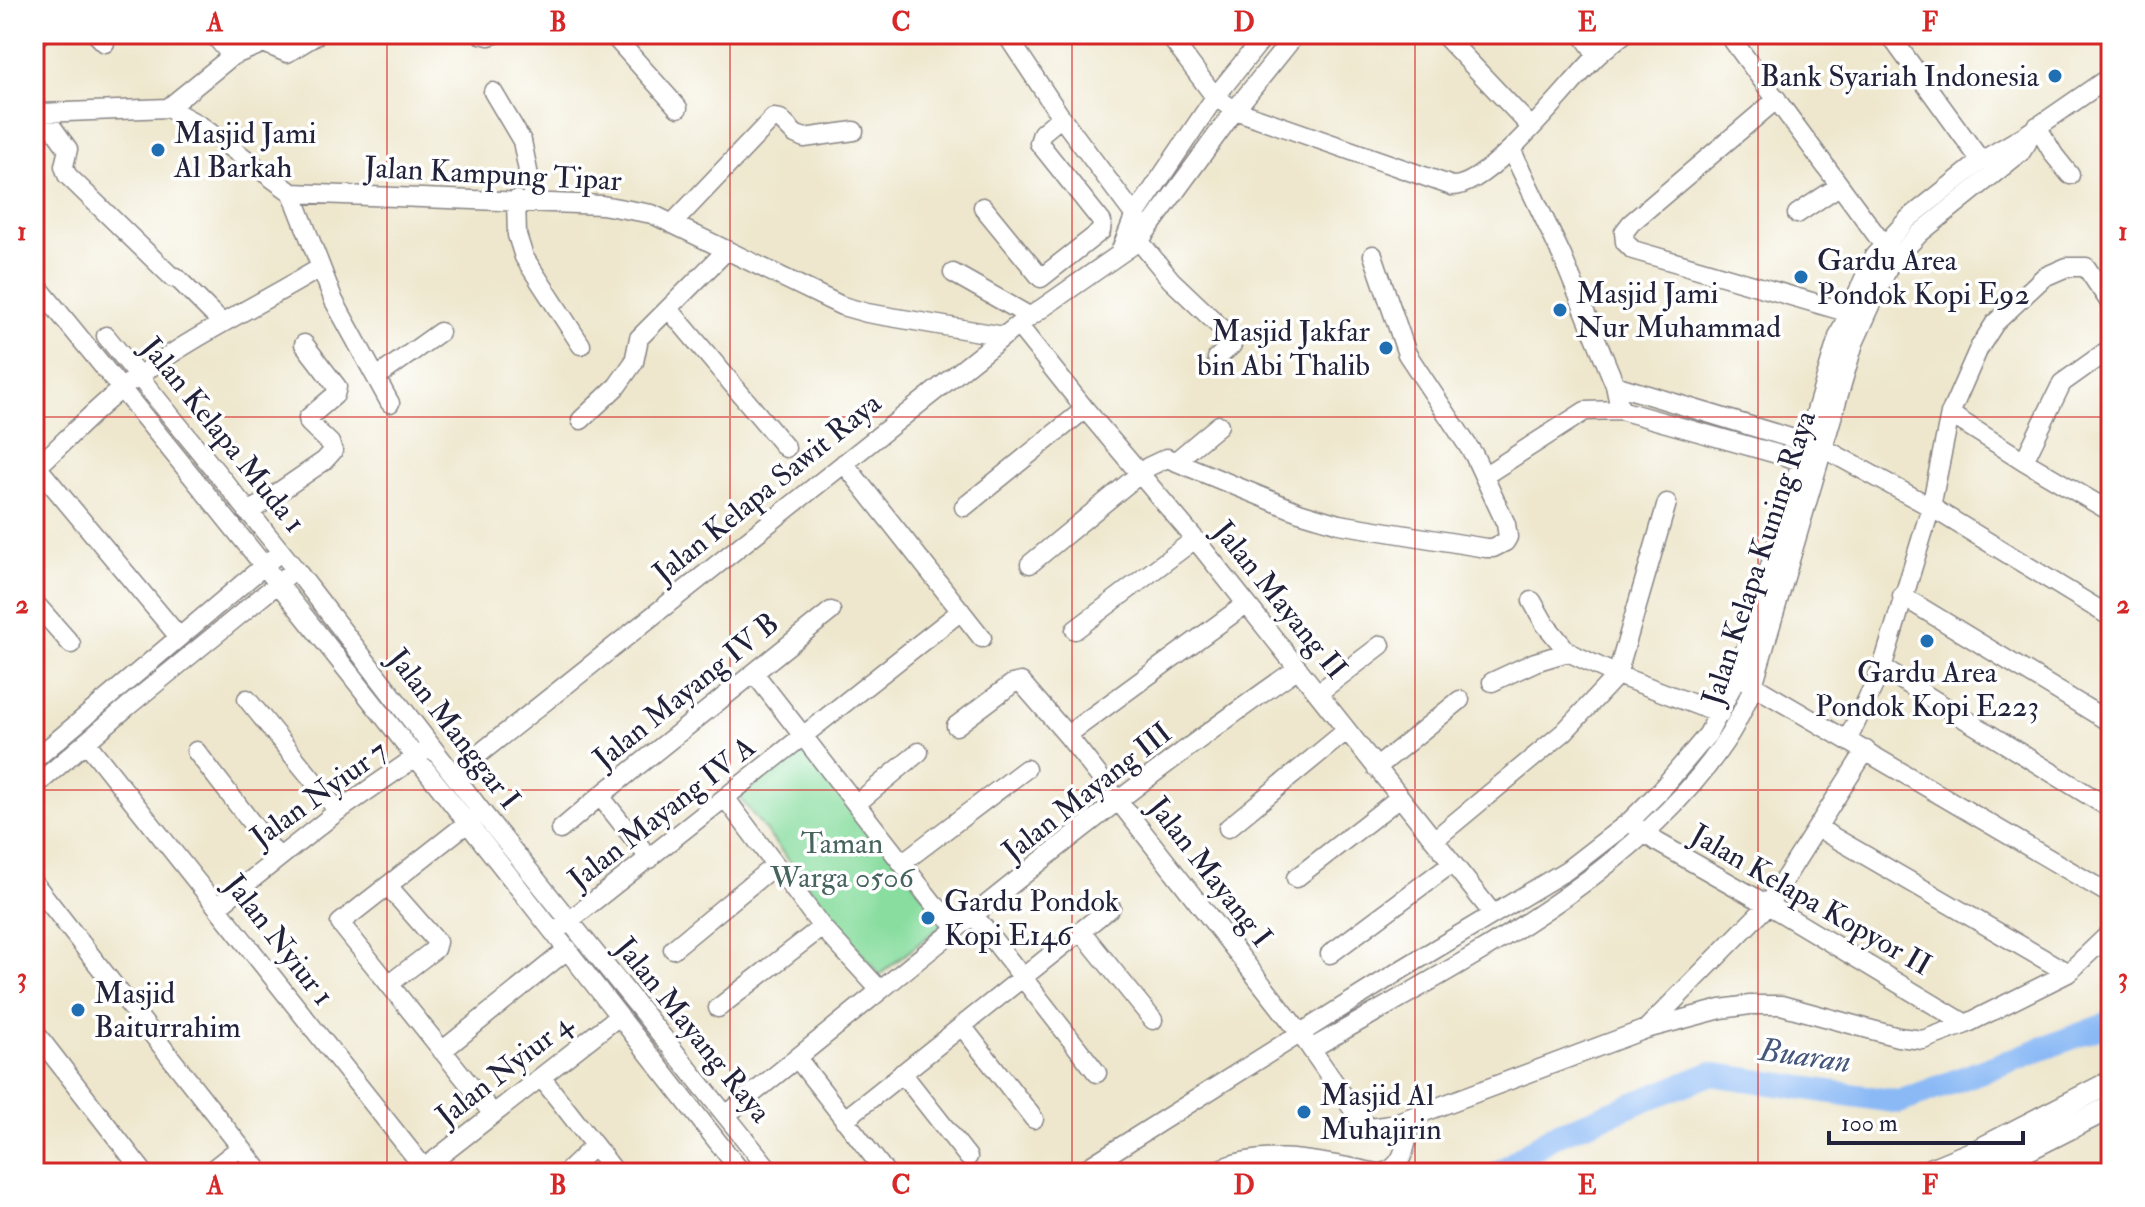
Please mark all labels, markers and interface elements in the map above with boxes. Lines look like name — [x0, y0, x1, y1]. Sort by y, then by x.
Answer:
text: A — [206, 7, 224, 39]
text: B — [549, 7, 567, 39]
text: C — [891, 7, 911, 39]
text: D — [1233, 7, 1255, 39]
text: E — [1578, 7, 1597, 39]
text: F — [1922, 7, 1939, 39]
place label: Bank Syariah Indonesia — [1760, 58, 2040, 95]
marker: Bank Syariah Indonesia — [2046, 67, 2064, 85]
place label: Masjid Jami Al Barkah — [173, 115, 316, 186]
marker: Masjid Jami Al Barkah — [149, 141, 167, 159]
street label: Jalan Kampung Tipar — [362, 149, 623, 199]
text: 1 — [17, 216, 27, 248]
text: 1 — [2118, 216, 2128, 248]
place label: Gardu Area Pondok Kopi E92 — [1817, 242, 2030, 313]
marker: Gardu Area Pondok Kopi E92 — [1792, 268, 1810, 286]
place label: Masjid Jami Nur Muhammad — [1576, 275, 1781, 346]
marker: Masjid Jami Nur Muhammad — [1551, 301, 1569, 319]
place label: Masjid Jakfar bin Abi Thalib — [1197, 313, 1370, 384]
street label: Jalan Kelapa Muda 1 — [132, 329, 313, 540]
marker: Masjid Jakfar bin Abi Thalib — [1377, 339, 1395, 357]
street label: Jalan Kelapa Sawit Raya — [645, 384, 889, 592]
street label: Jalan Kelapa Kuning Raya — [1694, 405, 1824, 711]
street label: Jalan Mayang II — [1204, 513, 1355, 687]
text: 2 — [15, 589, 29, 621]
text: 2 — [2116, 589, 2130, 621]
street label: Jalan Mayang IV B — [585, 605, 786, 778]
marker: Gardu Area Pondok Kopi E223 — [1918, 632, 1936, 650]
street label: Jalan Manggar I — [379, 640, 528, 817]
place label: Gardu Area Pondok Kopi E223 — [1815, 654, 2039, 725]
street label: Jalan Mayang III — [994, 714, 1179, 870]
street label: Jalan Mayang IV A — [560, 729, 763, 898]
street label: Jalan Nyiur 7 — [243, 732, 395, 856]
street label: Jalan Mayang I — [1139, 789, 1280, 955]
street label: Jalan Kelapa Kopyor II — [1683, 816, 1938, 984]
park label: Taman Warga 0506 — [769, 825, 916, 896]
street label: Jalan Nyiur 1 — [216, 866, 342, 1013]
place label: Gardu Pondok Kopi E146 — [944, 883, 1119, 954]
marker: Gardu Pondok Kopi E146 — [919, 909, 937, 927]
street label: Jalan Mayang Raya — [606, 929, 779, 1131]
text: 3 — [17, 962, 27, 994]
text: 3 — [2118, 962, 2128, 994]
place label: Masjid Baiturrahim — [94, 975, 241, 1046]
marker: Masjid Baiturrahim — [69, 1001, 87, 1019]
street label: Jalan Nyiur 4 — [428, 1004, 581, 1135]
water label: Buaran — [1755, 1030, 1853, 1082]
place label: Masjid Al Muhajirin — [1320, 1077, 1442, 1148]
scale bar — [1829, 1095, 2023, 1145]
marker: Masjid Al Muhajirin — [1295, 1103, 1313, 1121]
text: 100 m — [1841, 1108, 1898, 1139]
text: A — [206, 1170, 224, 1202]
text: B — [549, 1170, 567, 1202]
text: C — [891, 1170, 911, 1202]
text: D — [1233, 1170, 1255, 1202]
text: E — [1578, 1170, 1597, 1202]
text: F — [1922, 1170, 1939, 1202]

